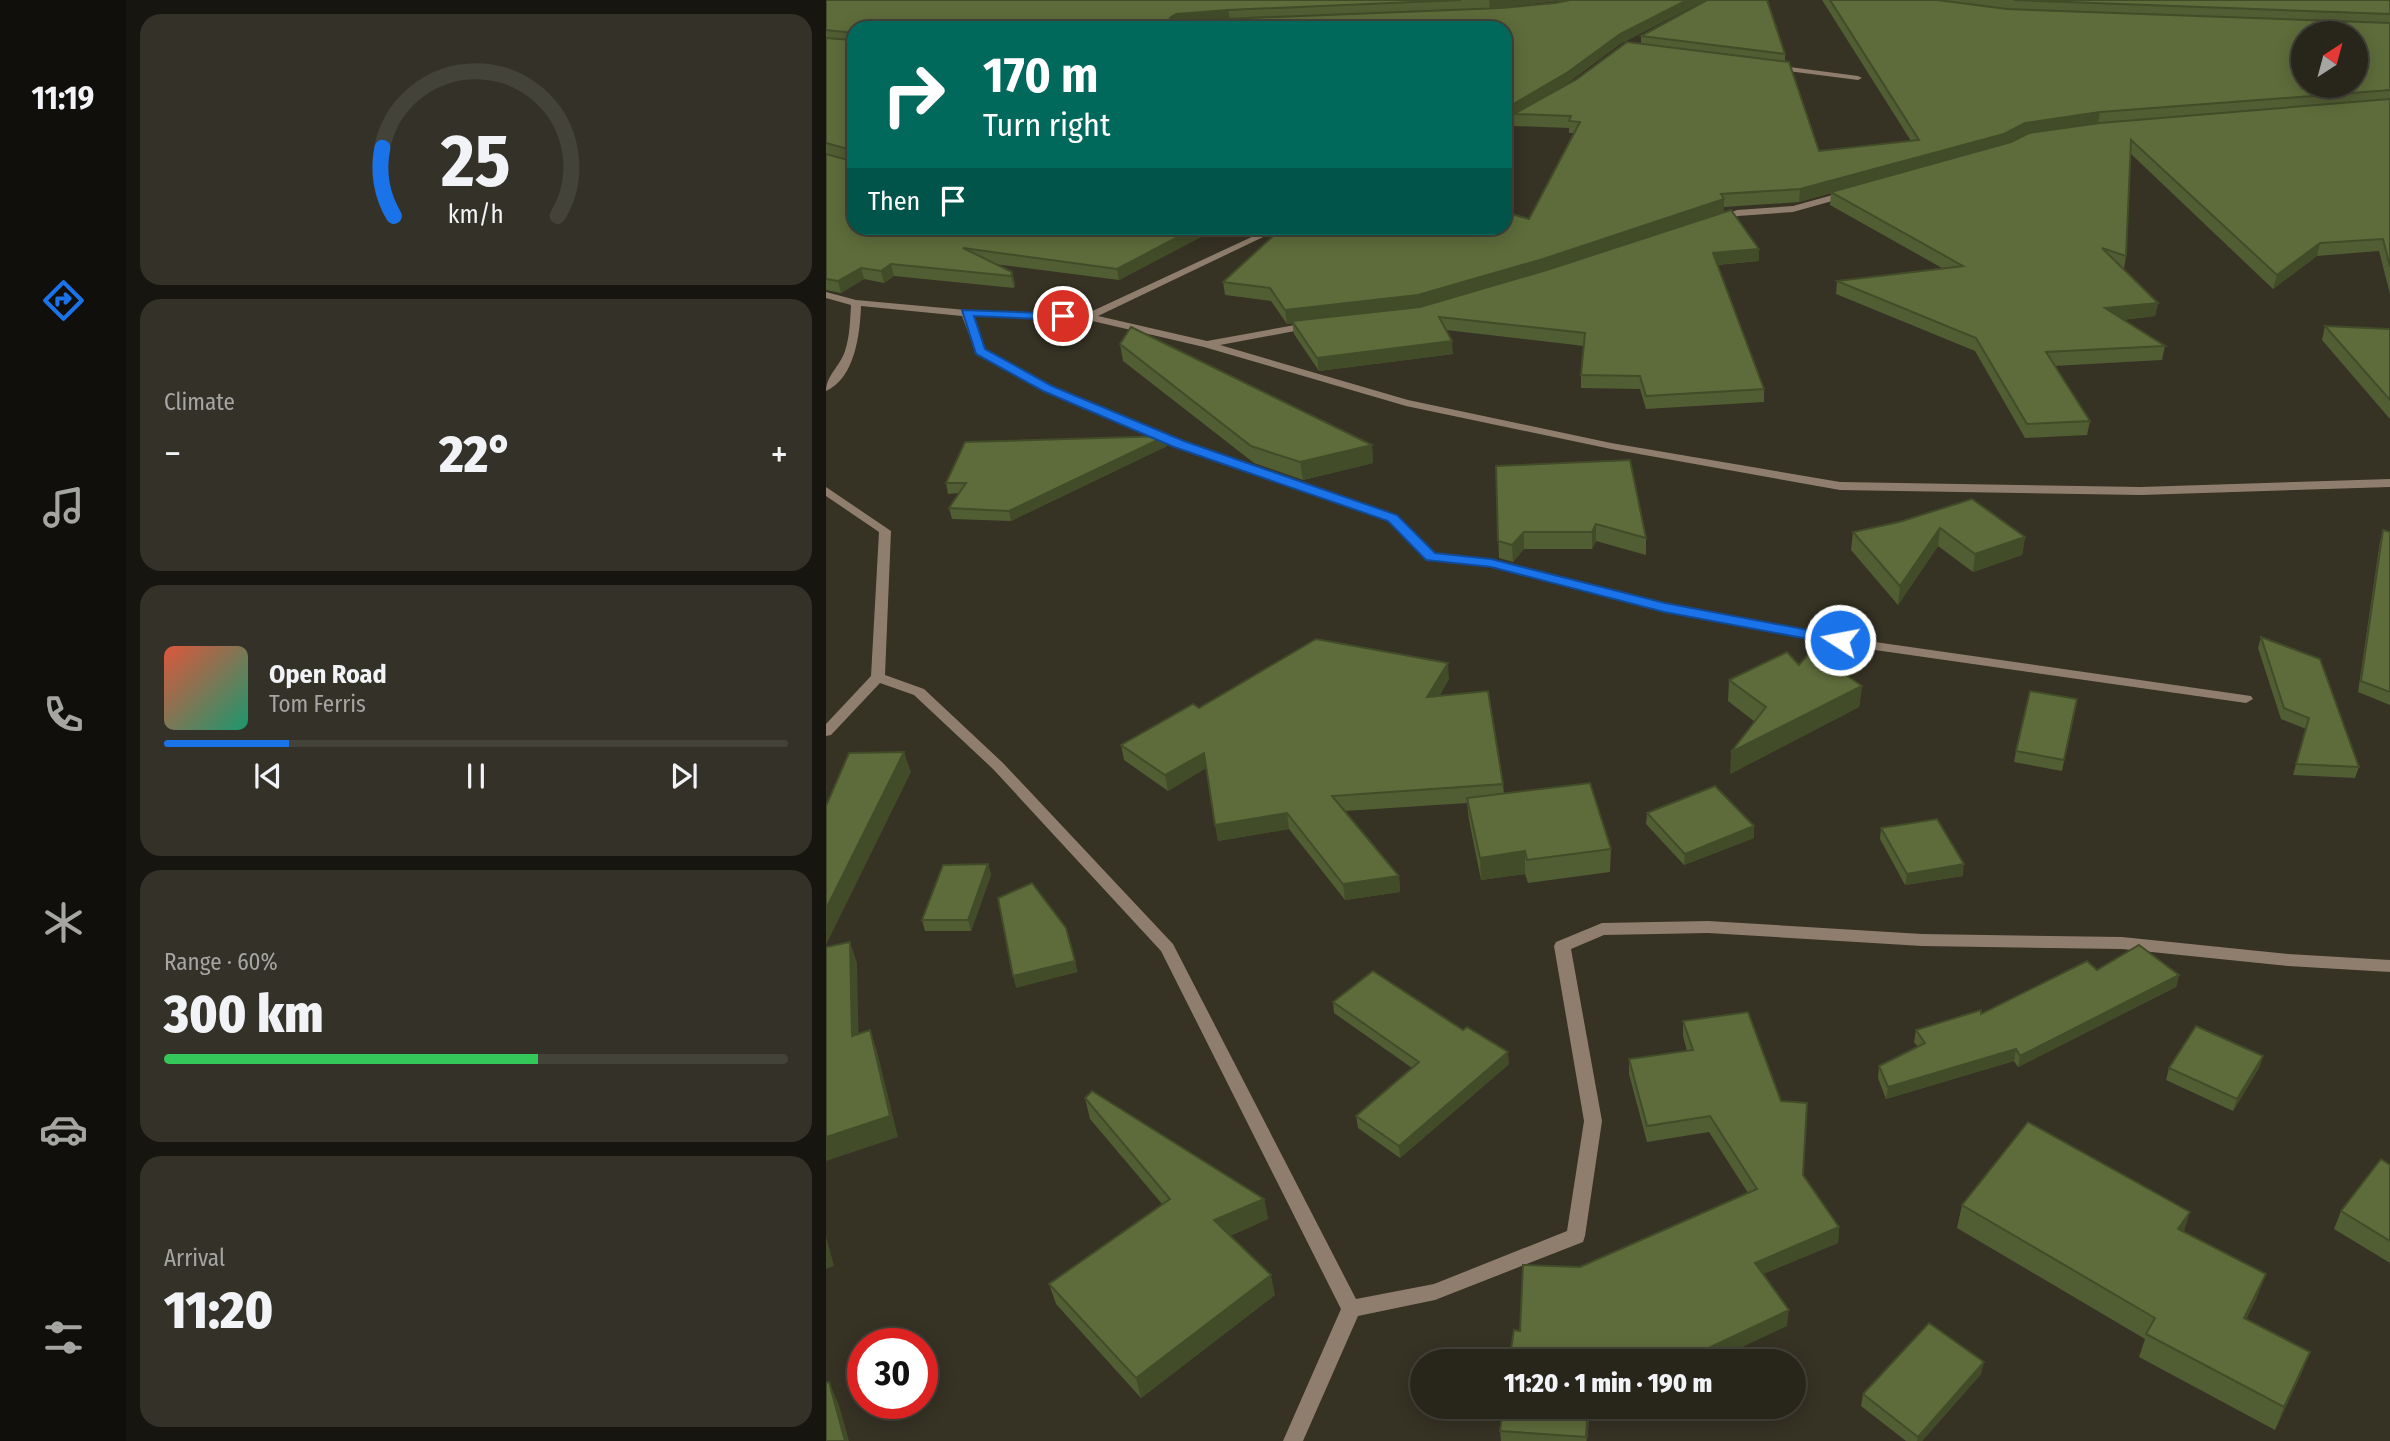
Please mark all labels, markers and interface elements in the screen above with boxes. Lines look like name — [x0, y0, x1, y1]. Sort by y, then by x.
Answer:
north arrow — [2291, 21, 2368, 98]
map controls — [2291, 21, 2368, 98]
text: 170 m — [983, 46, 1099, 105]
icon: right — [868, 49, 959, 140]
text: 11:19 — [32, 79, 94, 117]
text: Turn right — [983, 106, 1110, 144]
text: 25 — [440, 118, 511, 205]
icon: arrive — [934, 182, 972, 220]
text: Then — [868, 186, 920, 217]
text: km/h — [448, 200, 504, 230]
icon: directions — [39, 276, 88, 325]
pin — [1033, 286, 1093, 346]
icon: arrive — [1044, 297, 1082, 335]
text: Climate — [164, 388, 235, 416]
text: 22° — [439, 423, 513, 486]
text: − — [164, 431, 181, 477]
text: + — [771, 431, 788, 477]
icon: music — [39, 483, 88, 532]
position arrow — [1803, 603, 1877, 677]
text: Open Road — [269, 659, 387, 690]
icon: phone — [39, 690, 88, 739]
text: Tom Ferris — [269, 690, 366, 718]
icon: previous — [249, 757, 287, 795]
icon: pause — [457, 757, 495, 795]
icon: next — [665, 757, 703, 795]
icon: climate — [39, 898, 88, 947]
text: Range · 60% — [164, 948, 278, 976]
text: 300 km — [164, 983, 324, 1046]
icon: car — [39, 1105, 88, 1154]
text: Arrival — [164, 1244, 225, 1272]
text: 11:20 — [164, 1279, 273, 1342]
icon: filters — [39, 1313, 88, 1362]
speed limit sign: 30 — [847, 1328, 938, 1419]
text: 11:20 · 1 min · 190 m — [1504, 1368, 1712, 1399]

